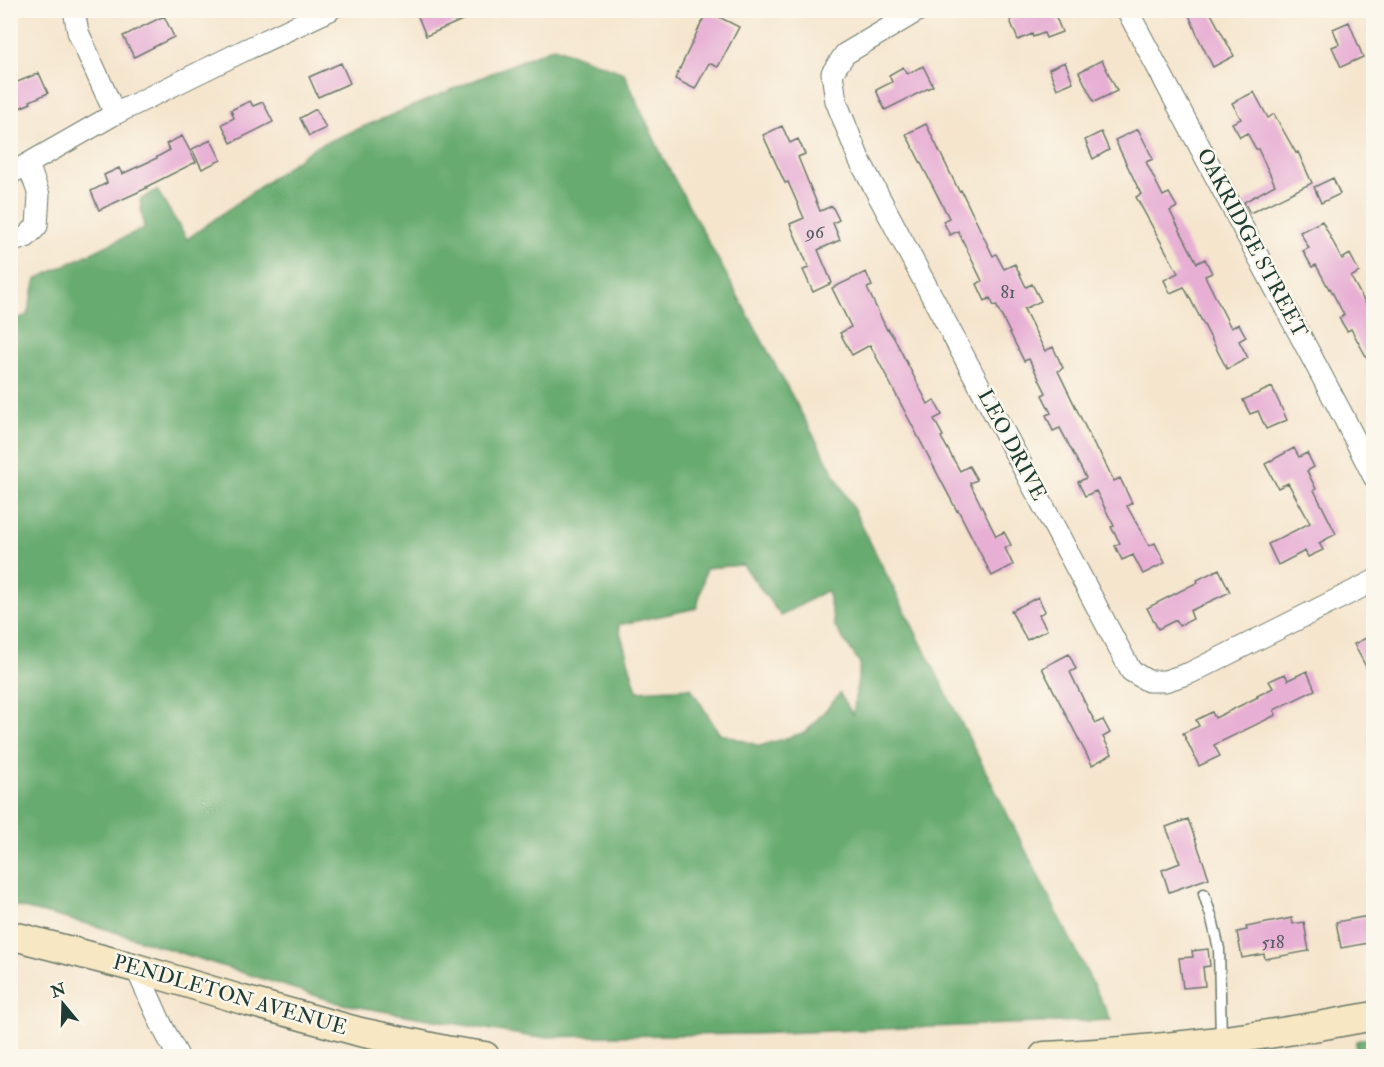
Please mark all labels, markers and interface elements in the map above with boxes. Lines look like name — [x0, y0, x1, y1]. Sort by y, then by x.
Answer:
street label: OAKRIDGE STREET — [1191, 144, 1314, 343]
house number: 96 — [804, 221, 825, 244]
house number: 81 — [1001, 281, 1015, 304]
street label: LEO DRIVE — [971, 385, 1053, 505]
house number: 518 — [1262, 931, 1284, 954]
street label: PENDLETON AVENUE — [110, 949, 350, 1041]
north arrow — [33, 974, 93, 1034]
text: N — [47, 979, 69, 1003]

